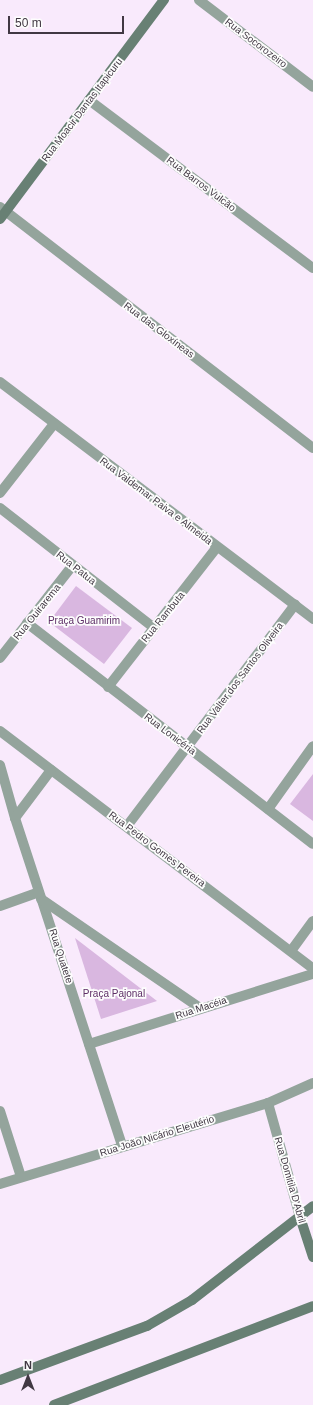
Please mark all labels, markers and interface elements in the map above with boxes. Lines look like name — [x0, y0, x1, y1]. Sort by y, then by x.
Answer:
scale bar — [10, 8, 126, 34]
text: 50 m — [15, 16, 42, 30]
street label: Rua Socorozeiro — [223, 16, 289, 70]
street label: Rua Moacir Dantas Itapicuru — [39, 56, 125, 164]
street label: Rua Barros Vulcão — [164, 154, 238, 214]
street label: Rua das Gloxíneas — [121, 300, 197, 360]
street label: Rua Valdemar Paiva e Almeida — [97, 455, 215, 547]
street label: Rua Patua — [54, 549, 98, 587]
street label: Rua Ouirarema — [11, 582, 63, 642]
street label: Rua Rambuta — [139, 589, 187, 645]
park label: Praça Guamirim — [48, 615, 120, 627]
street label: Rua Valter dos Santos Oliveira — [194, 620, 286, 736]
street label: Rua Lonicéria — [142, 711, 198, 757]
street label: Rua Pedro Gomes Pereira — [106, 809, 208, 889]
street label: Rua Quatete — [47, 927, 75, 985]
park label: Praça Pajonal — [83, 988, 145, 1000]
street label: Rua Macéia — [174, 994, 228, 1022]
street label: Rua João Nicário Eleutério — [98, 1113, 216, 1159]
street label: Rua Domitila D'Abril — [272, 1135, 308, 1225]
north arrow — [8, 1357, 48, 1397]
text: N — [24, 1359, 32, 1371]

